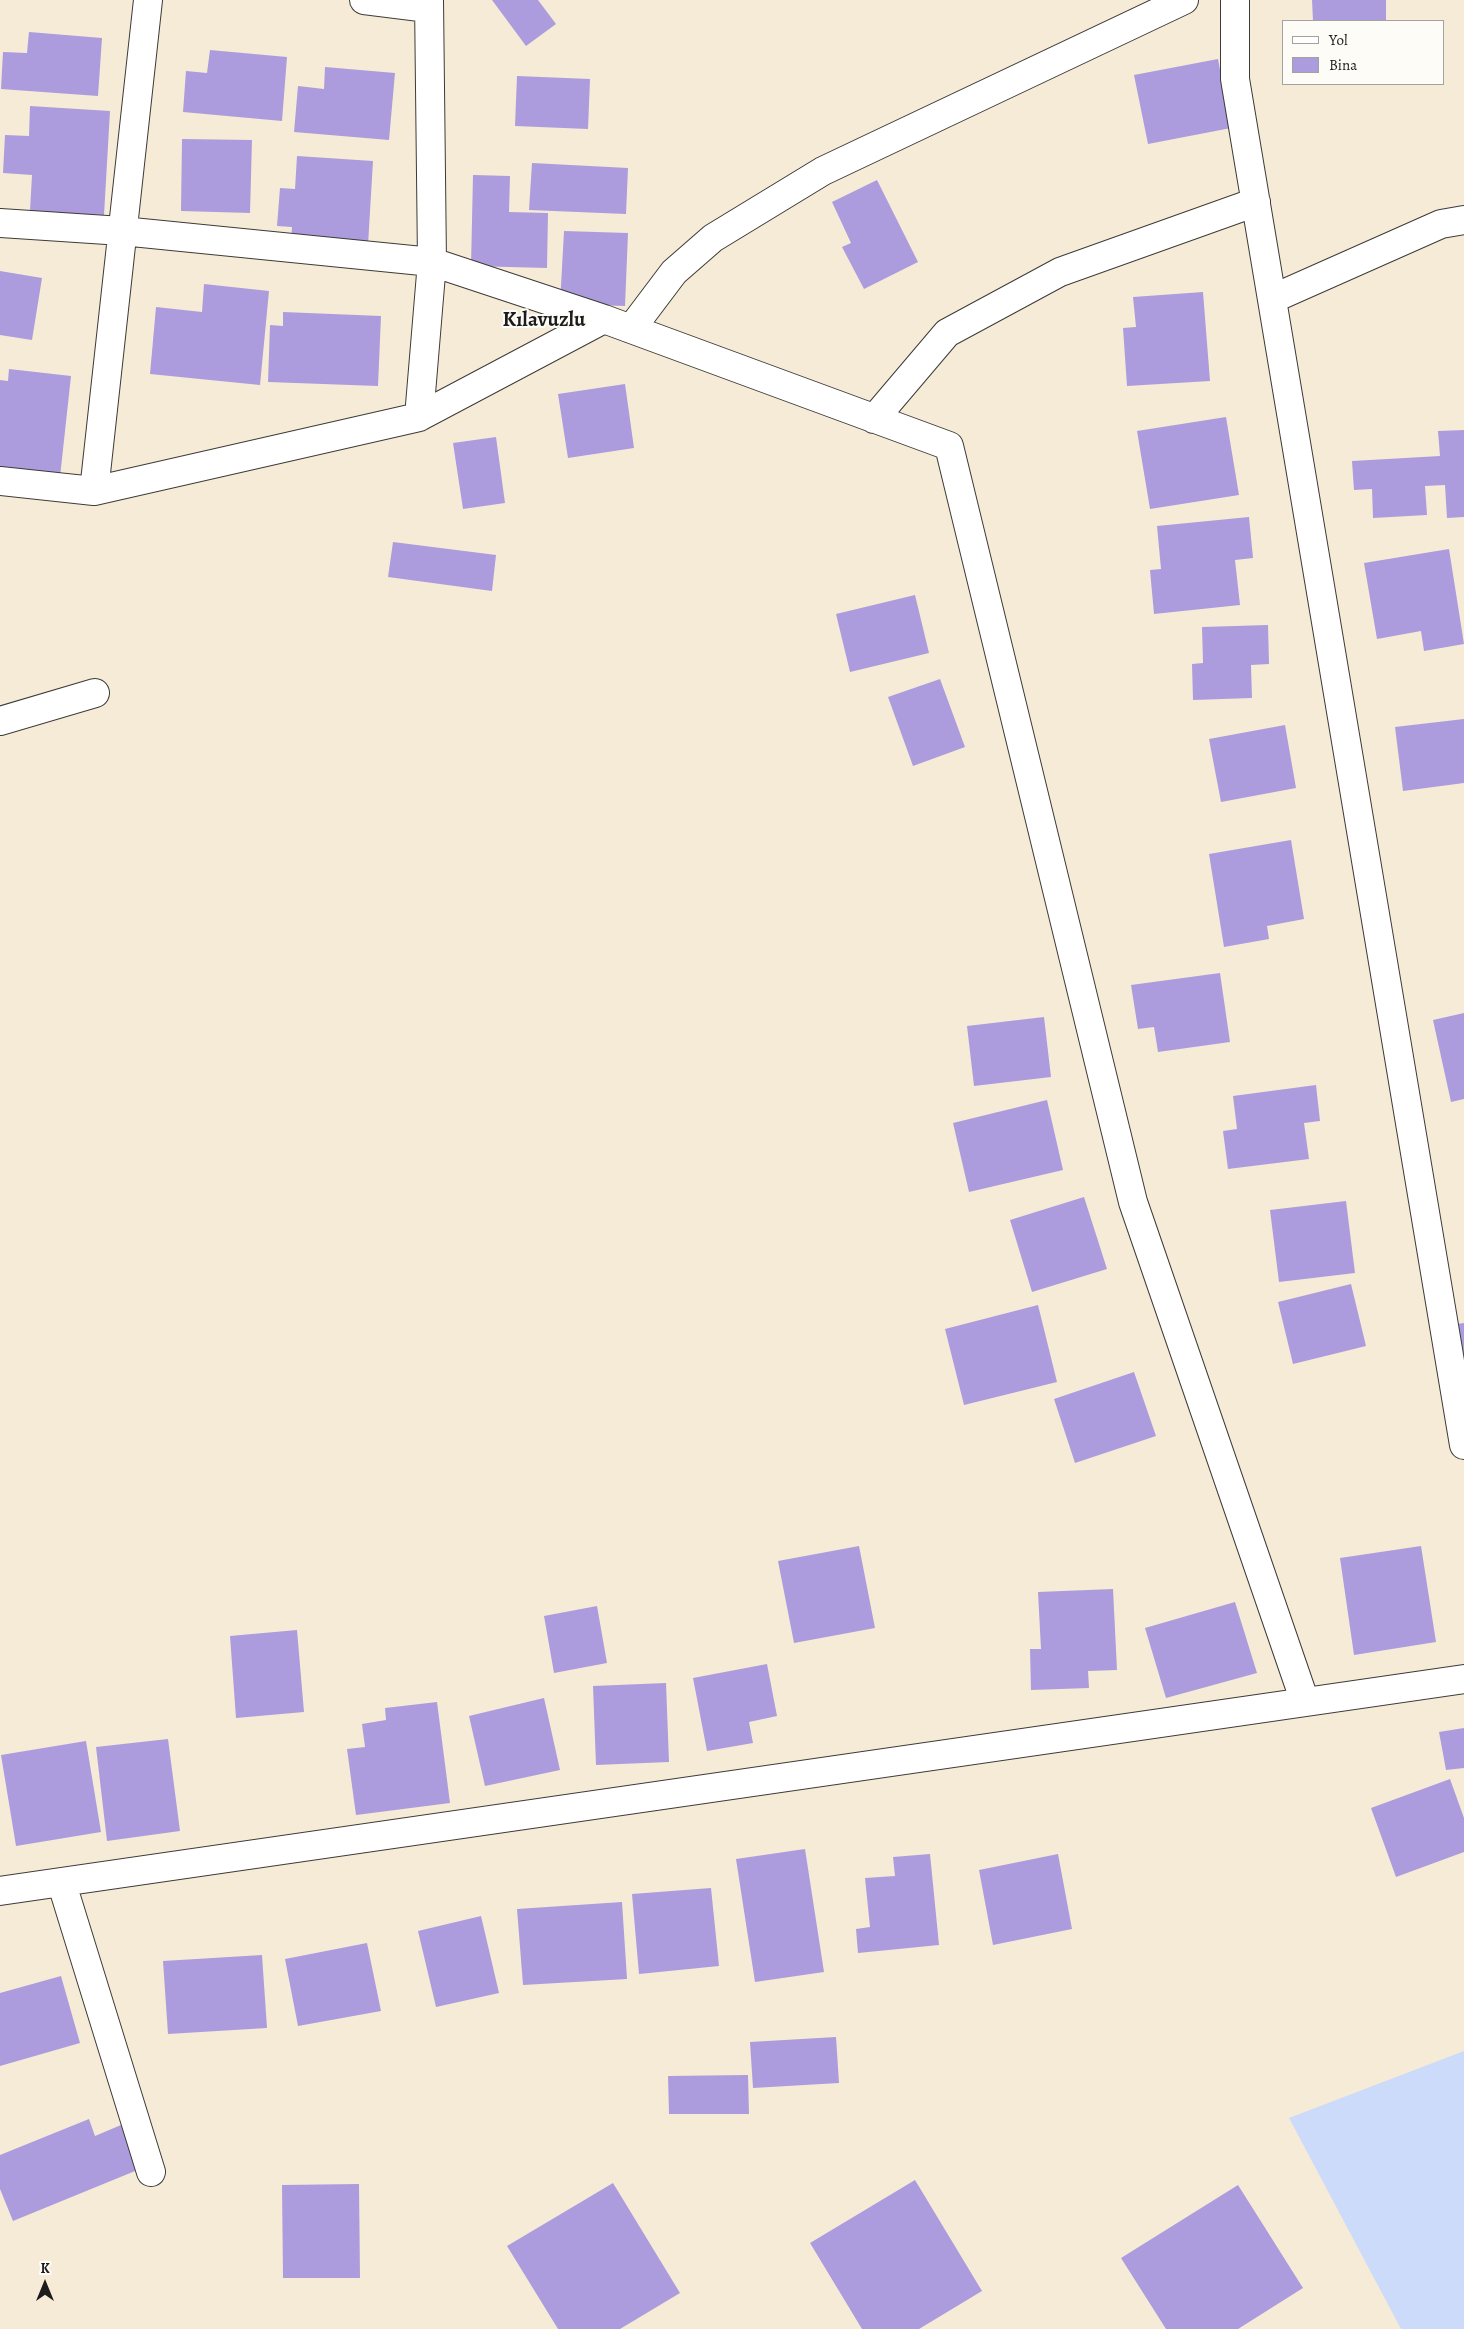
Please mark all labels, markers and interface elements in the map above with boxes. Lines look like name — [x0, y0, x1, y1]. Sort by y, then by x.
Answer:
legend — [1282, 20, 1444, 85]
text: Yol — [1329, 30, 1348, 50]
text: Bina — [1329, 55, 1357, 75]
district label: Kılavuzlu — [502, 308, 586, 334]
north arrow — [20, 2259, 70, 2309]
text: K — [40, 2259, 50, 2278]

